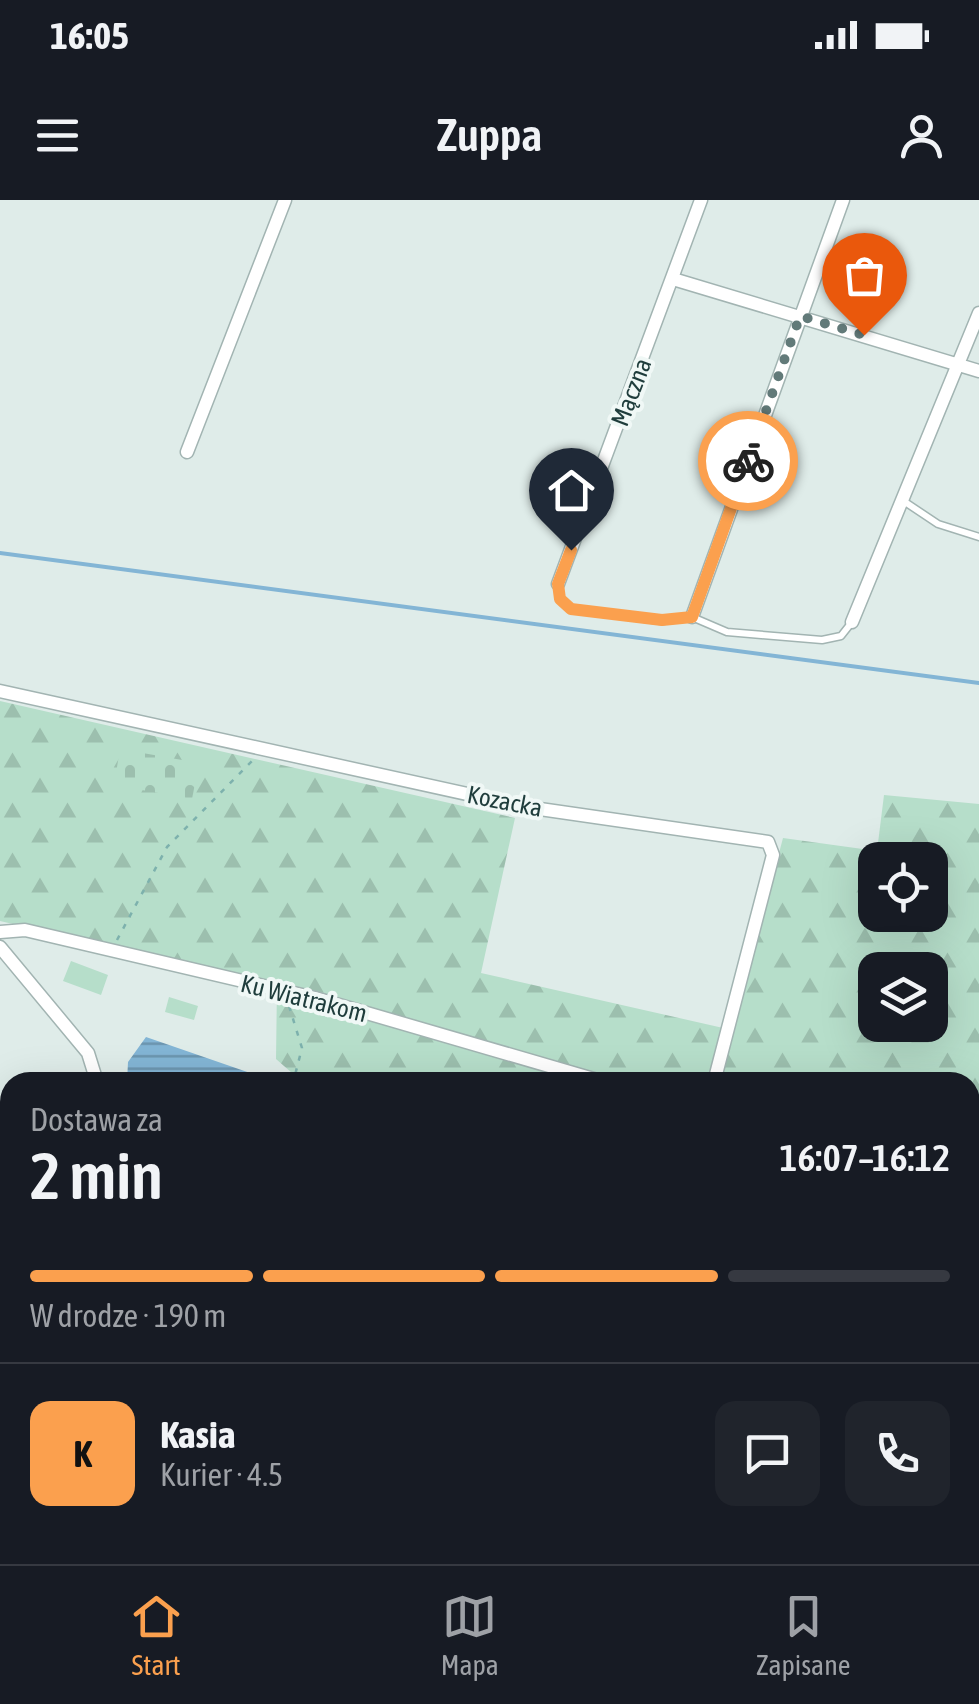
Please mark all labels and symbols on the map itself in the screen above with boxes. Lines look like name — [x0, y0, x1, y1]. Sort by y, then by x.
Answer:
pin — [822, 233, 907, 336]
street label: Mączna — [605, 354, 657, 430]
courier — [698, 411, 798, 511]
pin — [529, 448, 614, 551]
street label: Kozacka — [465, 780, 545, 822]
street label: Ku Wiatrakom — [238, 969, 370, 1027]

